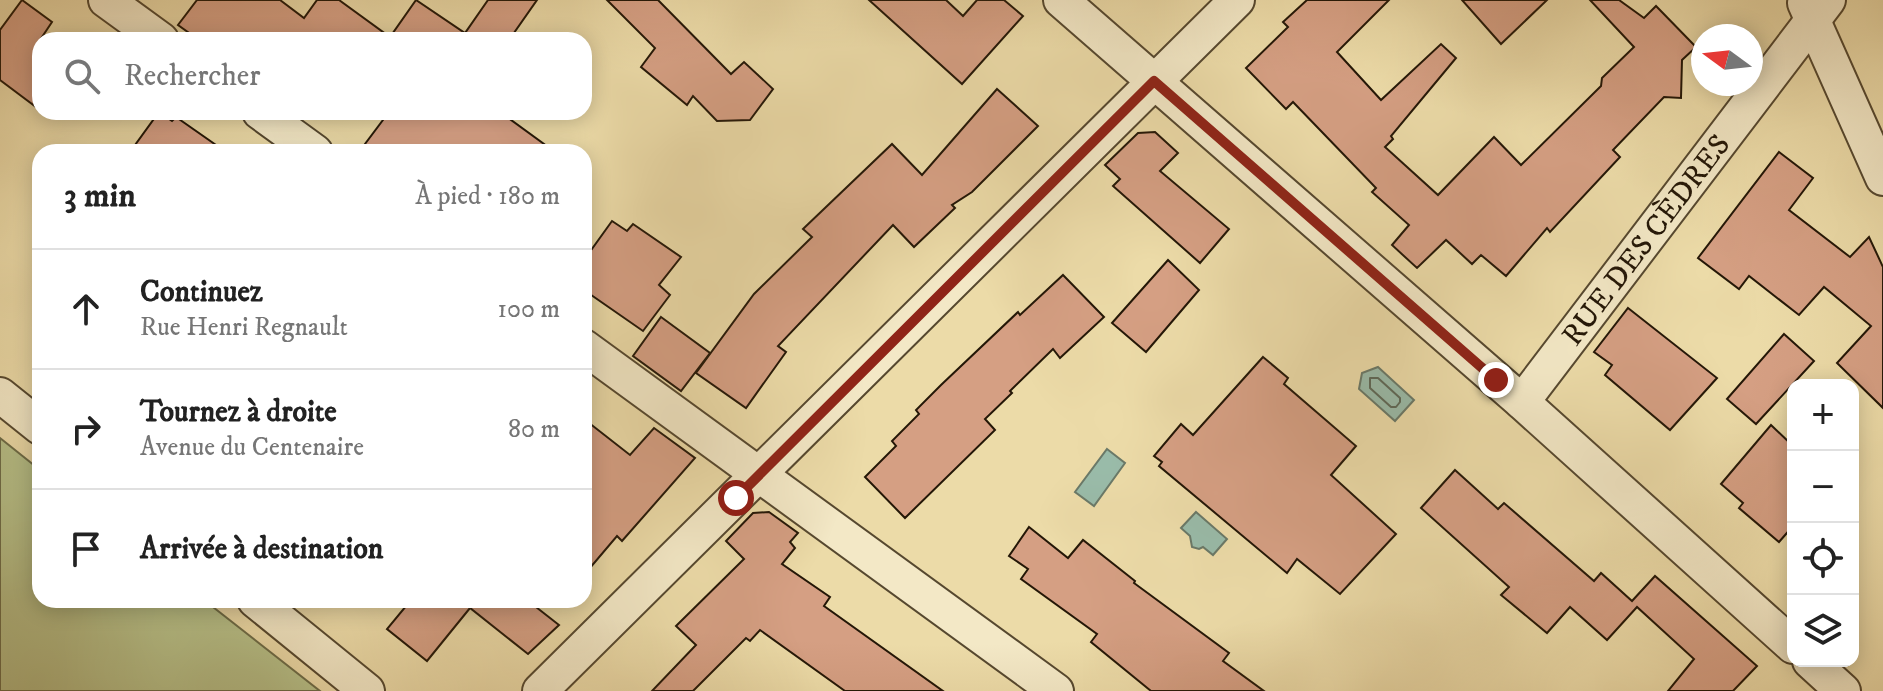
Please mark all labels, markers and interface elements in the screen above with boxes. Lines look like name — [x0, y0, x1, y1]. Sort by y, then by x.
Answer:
north arrow — [1691, 24, 1763, 96]
search box — [32, 32, 592, 120]
icon: search — [60, 54, 104, 98]
text: Rechercher — [124, 58, 260, 95]
street label: RUE DES CÈDRES — [1555, 128, 1739, 354]
text: 3 min — [64, 175, 136, 217]
text: À pied · 180 m — [415, 180, 560, 213]
text: Continuez — [140, 274, 263, 311]
icon: ahead — [64, 287, 108, 331]
text: 100 m — [497, 293, 560, 326]
text: Rue Henri Regnault — [140, 311, 348, 344]
route end — [1478, 362, 1514, 398]
map controls — [1787, 379, 1859, 667]
button: + — [1787, 379, 1859, 451]
text: Tournez à droite — [140, 394, 337, 431]
icon: right — [64, 407, 108, 451]
text: 80 m — [508, 413, 560, 446]
text: Avenue du Centenaire — [140, 431, 364, 464]
button: − — [1787, 451, 1859, 523]
route start — [718, 480, 754, 516]
button: locate — [1787, 523, 1859, 595]
icon: arrive — [64, 527, 108, 571]
text: Arrivée à destination — [140, 531, 384, 568]
button: layers — [1787, 595, 1859, 667]

